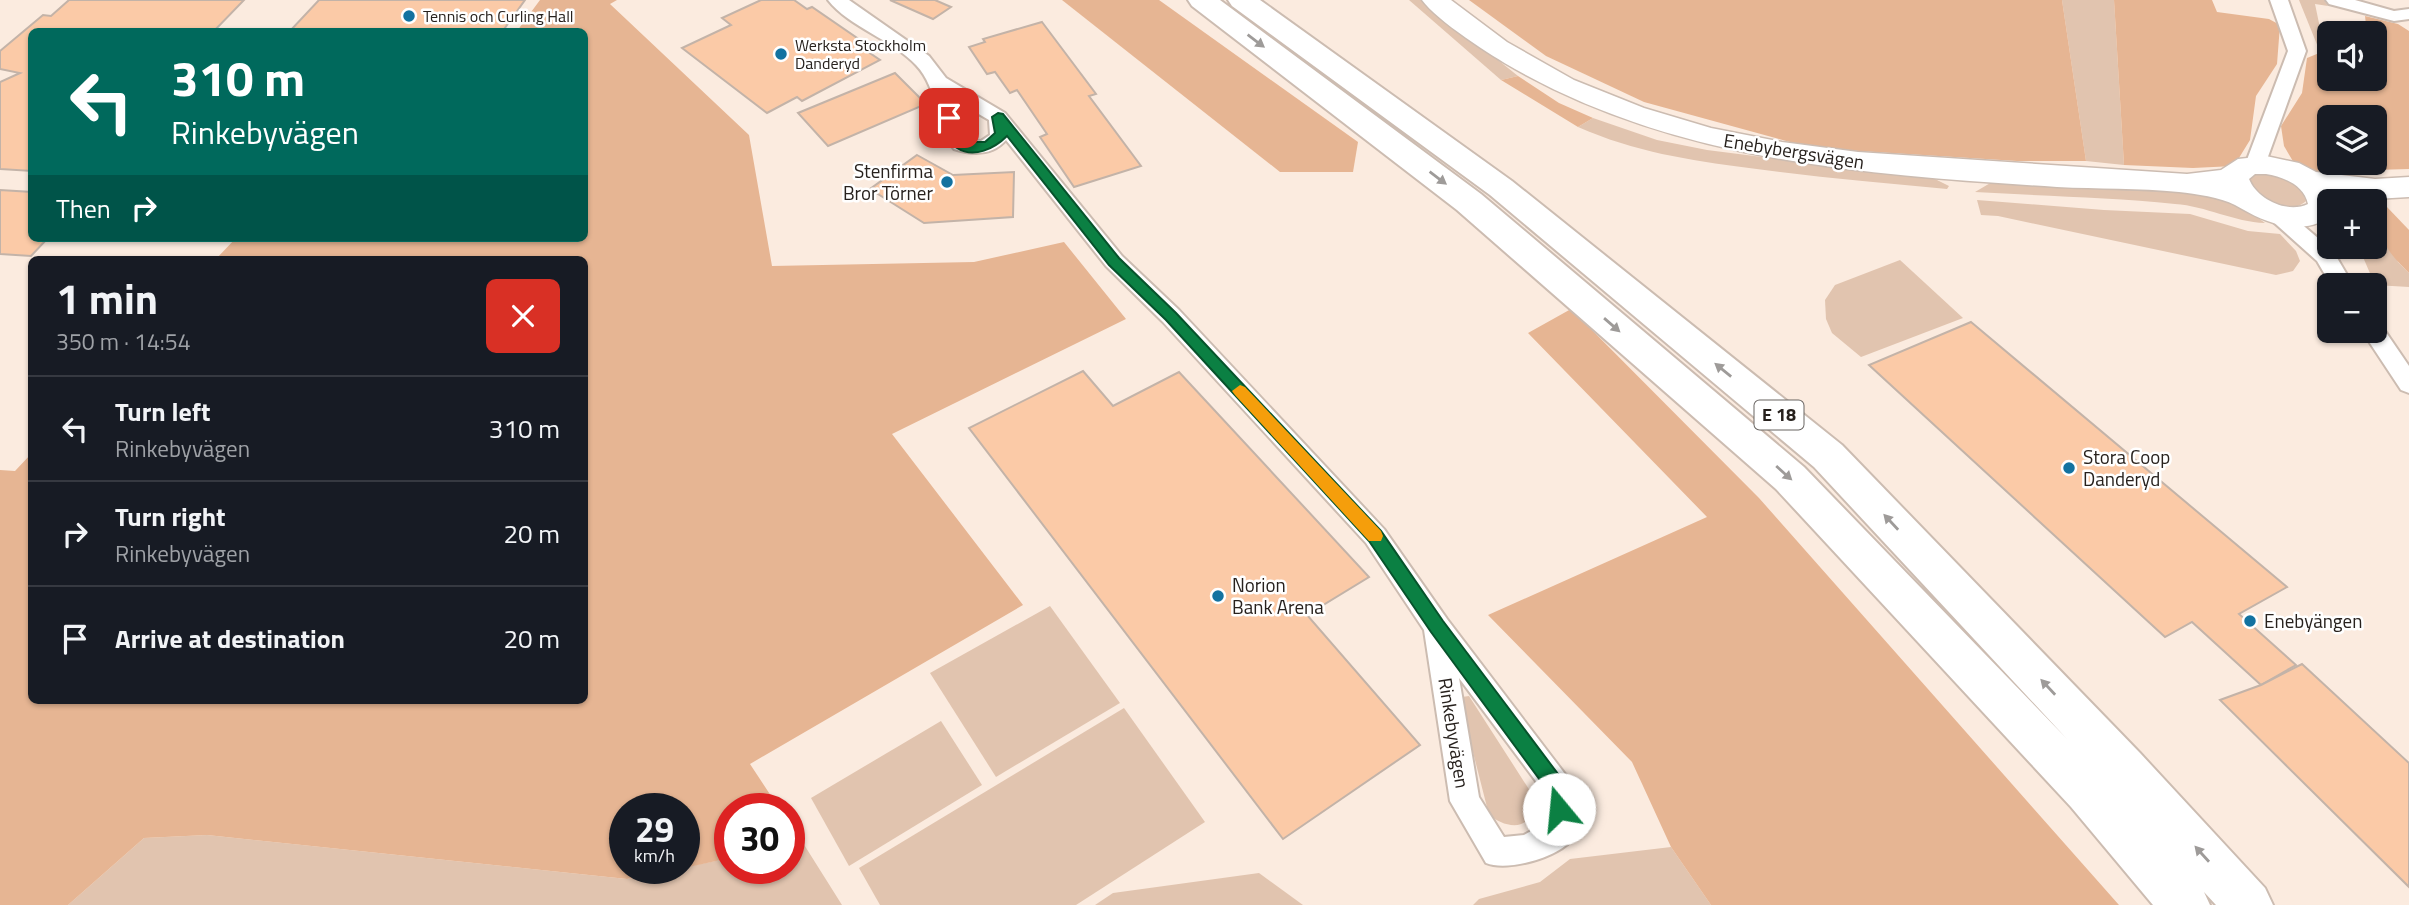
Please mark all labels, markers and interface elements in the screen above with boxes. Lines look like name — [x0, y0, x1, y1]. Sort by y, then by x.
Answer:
place label: Tennis och Curling Hall — [423, 4, 574, 28]
marker: Tennis och Curling Hall — [401, 8, 417, 24]
map controls — [2317, 21, 2387, 343]
button: sound — [2317, 21, 2387, 91]
place label: Werksta Stockholm Danderyd — [795, 33, 926, 75]
one-way arrow — [1247, 34, 1265, 48]
text: 310 m — [171, 40, 305, 115]
marker: Werksta Stockholm Danderyd — [773, 46, 789, 62]
icon: left — [56, 56, 147, 147]
pin — [919, 88, 979, 148]
icon: arrive — [930, 99, 968, 137]
button: layers — [2317, 105, 2387, 175]
text: Rinkebyvägen — [171, 108, 359, 156]
street label: Enebybergsvägen — [1722, 125, 1866, 176]
place label: Stenfirma Bror Törner — [843, 156, 933, 207]
one-way arrow — [1428, 171, 1446, 186]
marker: Stenfirma Bror Törner — [939, 174, 955, 190]
text: Then — [56, 189, 111, 228]
icon: right — [125, 189, 163, 227]
button: + — [2317, 189, 2387, 259]
text: 1 min — [56, 266, 158, 330]
button: − — [2317, 273, 2387, 343]
button: close — [486, 279, 560, 353]
one-way arrow — [1603, 317, 1620, 332]
text: 350 m · 14:54 — [56, 324, 191, 359]
one-way arrow — [1715, 363, 1732, 378]
text: Turn left — [115, 392, 210, 431]
road number: E 18 — [1754, 400, 1803, 430]
text: 310 m — [489, 409, 560, 448]
icon: left — [56, 410, 94, 448]
text: Rinkebyvägen — [115, 431, 250, 466]
place label: Stora Coop Danderyd — [2083, 442, 2170, 493]
marker: Stora Coop Danderyd — [2061, 460, 2077, 476]
one-way arrow — [1775, 465, 1793, 481]
text: Turn right — [115, 497, 226, 536]
text: 20 m — [503, 514, 560, 553]
one-way arrow — [1884, 514, 1900, 531]
icon: right — [56, 515, 94, 553]
text: Rinkebyvägen — [115, 536, 250, 571]
place label: Norion Bank Arena — [1232, 570, 1324, 621]
marker: Norion Bank Arena — [1210, 588, 1226, 604]
place label: Enebyängen — [2264, 606, 2362, 635]
marker: Enebyängen — [2242, 613, 2258, 629]
text: Arrive at destination — [115, 619, 345, 658]
text: 20 m — [503, 619, 560, 658]
icon: arrive — [56, 620, 94, 658]
street label: Rinkebyvägen — [1431, 676, 1478, 790]
one-way arrow — [2039, 679, 2056, 696]
position arrow — [1522, 772, 1596, 846]
speed limit sign: 30 — [714, 793, 805, 884]
text: 29 — [635, 802, 674, 856]
text: km/h — [634, 842, 675, 869]
one-way arrow — [2195, 846, 2211, 863]

